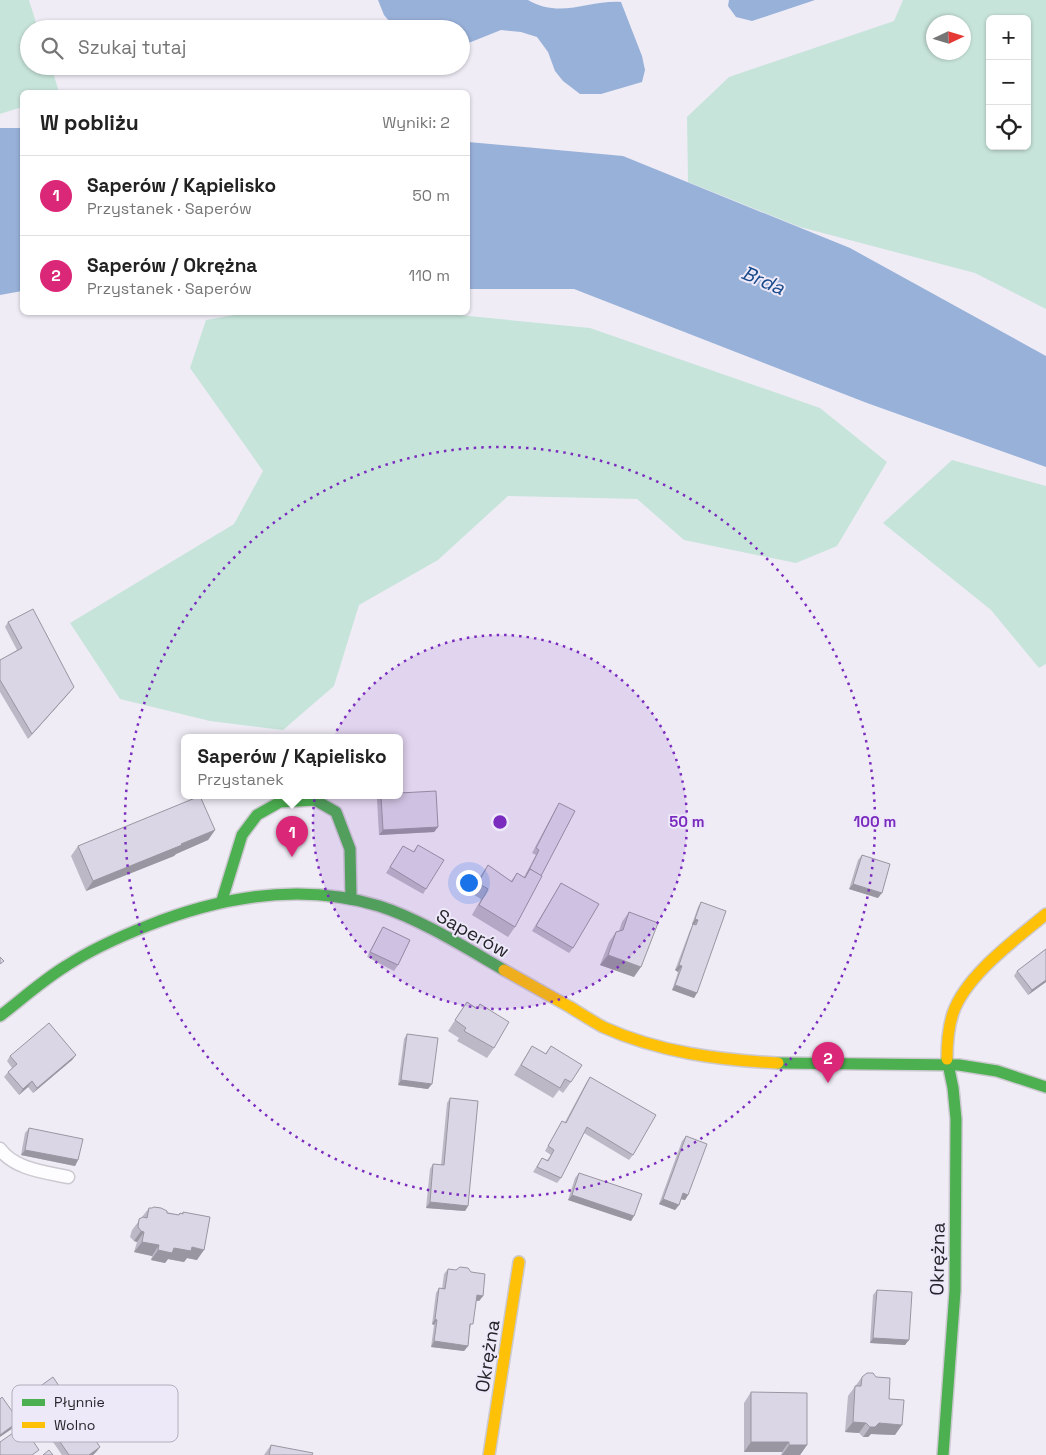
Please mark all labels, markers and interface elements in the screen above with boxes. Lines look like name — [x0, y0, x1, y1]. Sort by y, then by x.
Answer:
north arrow — [926, 15, 971, 60]
map controls — [986, 15, 1031, 150]
button: + — [986, 15, 1031, 60]
search box — [20, 20, 470, 75]
icon: search — [38, 34, 66, 62]
text: Szukaj tutaj — [78, 35, 186, 60]
button: − — [986, 60, 1031, 105]
button: locate — [986, 105, 1031, 150]
text: W pobliżu — [40, 109, 139, 136]
text: Wyniki: 2 — [382, 112, 450, 133]
text: Saperów / Kąpielisko — [87, 173, 276, 198]
text: 1 — [52, 185, 60, 206]
text: 50 m — [412, 185, 450, 206]
text: Przystanek · Saperów — [87, 198, 252, 219]
text: Saperów / Okrężna — [87, 253, 257, 278]
water label: Brda — [737, 259, 789, 301]
text: 2 — [51, 265, 61, 286]
text: 110 m — [408, 265, 450, 286]
text: Przystanek · Saperów — [87, 278, 252, 299]
popup — [181, 734, 403, 799]
text: Saperów / Kąpielisko — [197, 744, 387, 769]
text: Przystanek — [197, 769, 284, 790]
text: 50 m — [669, 812, 705, 831]
text: 100 m — [854, 812, 896, 831]
centre of rings — [491, 813, 509, 831]
pin: 1 — [276, 816, 308, 857]
your location — [456, 870, 482, 896]
street label: Saperów — [432, 903, 514, 964]
pin: 2 — [812, 1042, 844, 1083]
street label: Okrężna — [924, 1222, 951, 1296]
street label: Okrężna — [469, 1318, 506, 1394]
legend — [12, 1385, 178, 1442]
text: Płynnie — [54, 1393, 105, 1411]
text: Wolno — [54, 1416, 95, 1434]

